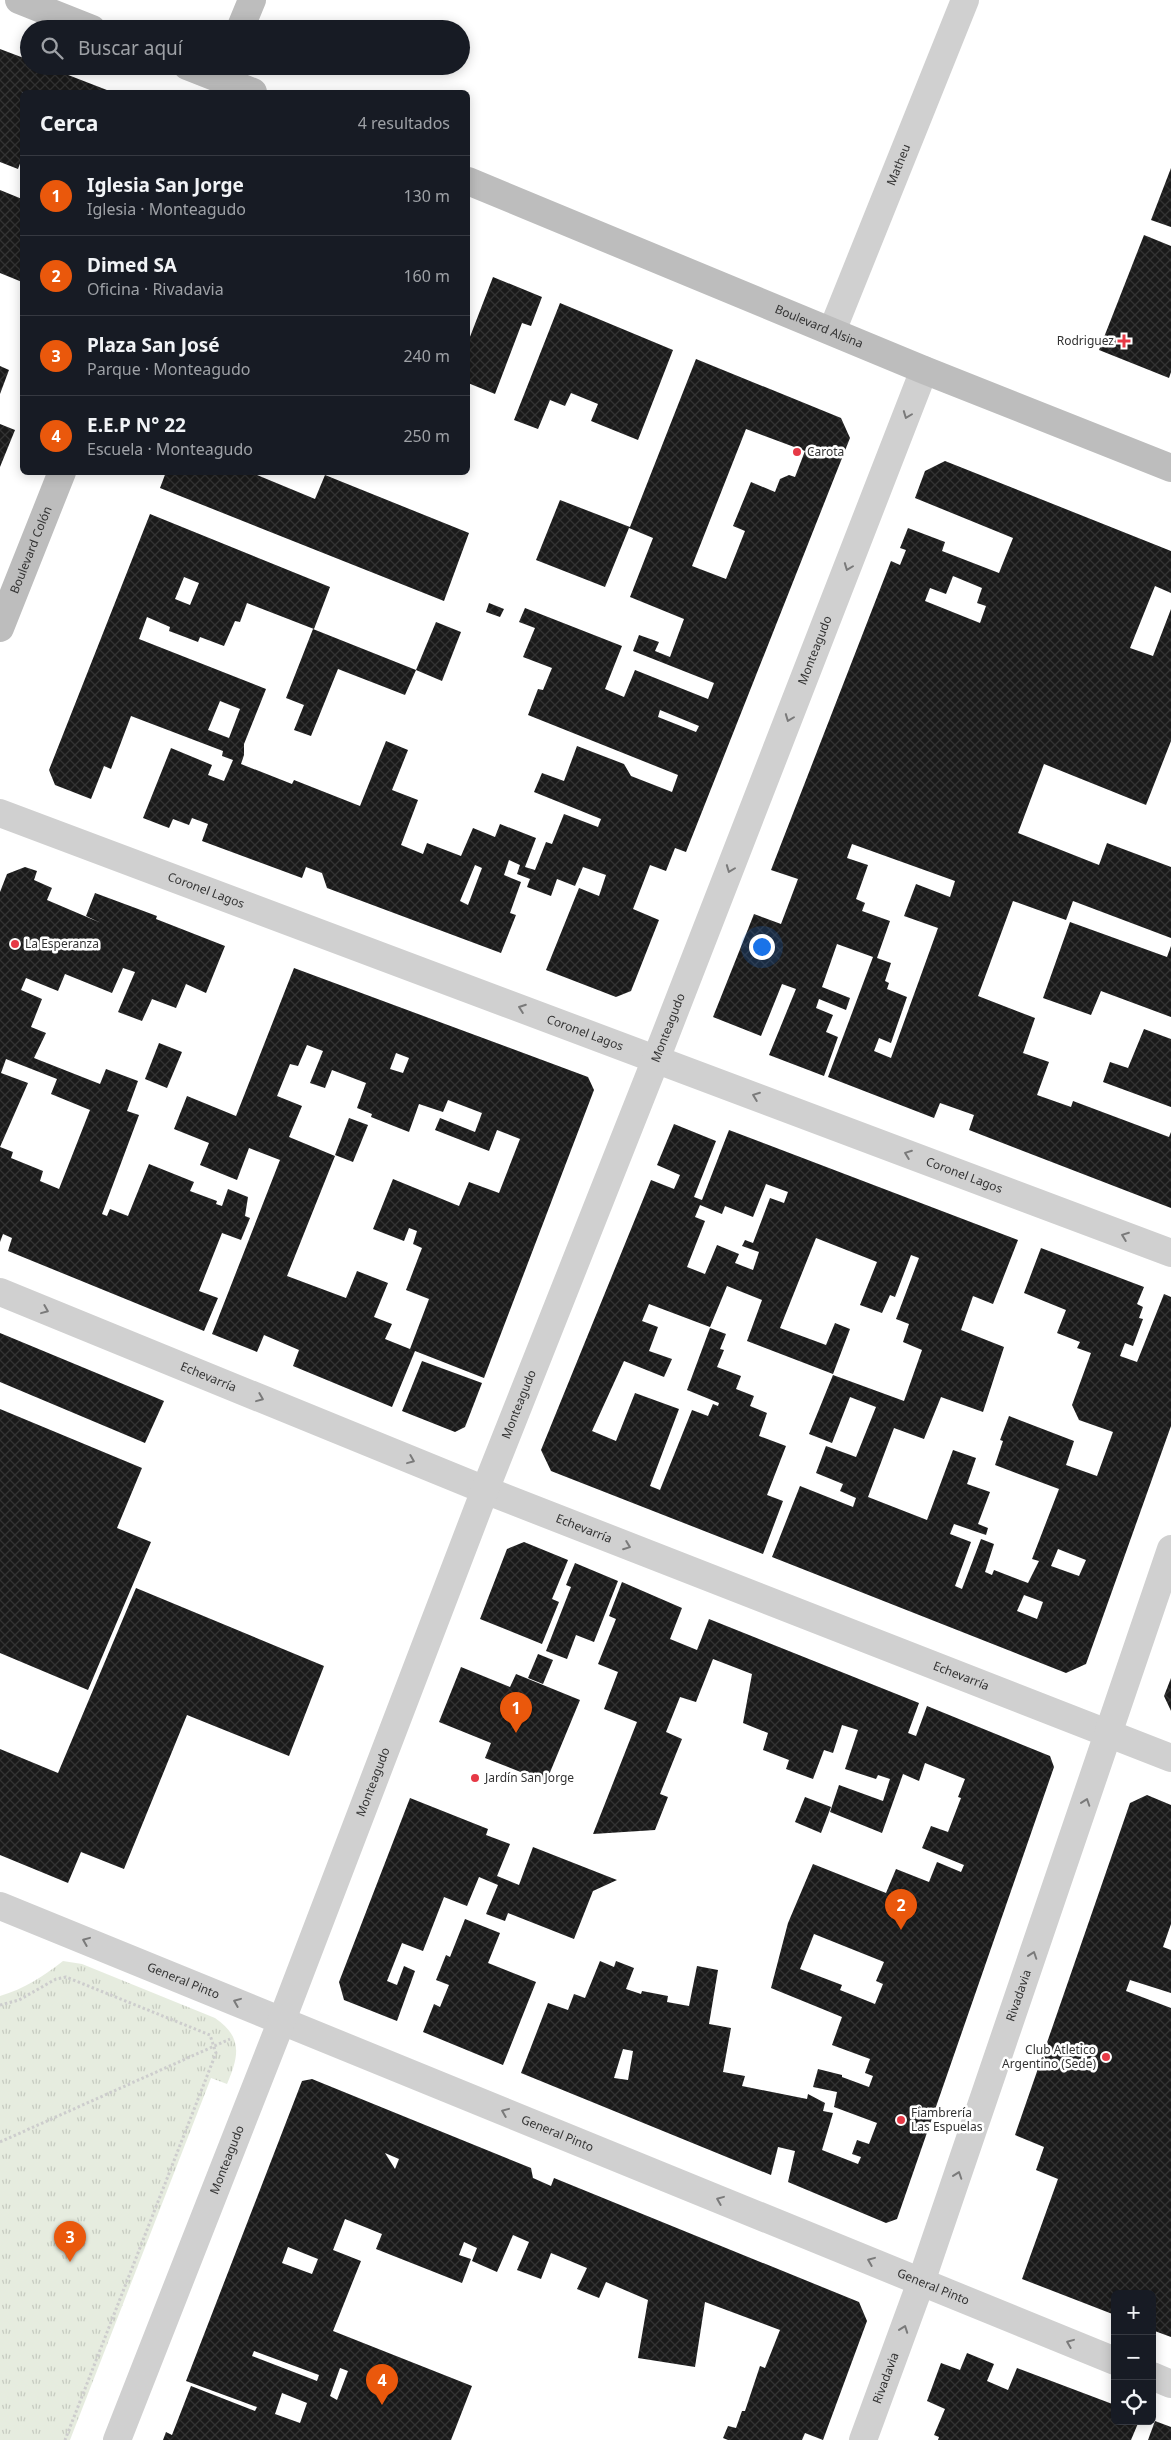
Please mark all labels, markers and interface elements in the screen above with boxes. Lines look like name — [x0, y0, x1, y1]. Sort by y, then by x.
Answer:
search box — [20, 20, 470, 75]
icon: search — [38, 34, 66, 62]
text: Buscar aquí — [78, 35, 183, 61]
text: Cerca — [40, 109, 98, 137]
text: 4 resultados — [358, 112, 450, 134]
street label: Matheu — [882, 141, 914, 188]
text: Iglesia San Jorge — [87, 172, 244, 198]
text: 1 — [51, 185, 61, 207]
text: 130 m — [403, 185, 450, 207]
text: Iglesia · Monteagudo — [87, 198, 246, 220]
text: Dimed SA — [87, 252, 177, 278]
text: 2 — [51, 265, 61, 287]
text: 160 m — [403, 265, 450, 287]
text: Oficina · Rivadavia — [87, 278, 224, 300]
street label: Boulevard Alsina — [773, 300, 866, 352]
text: Plaza San José — [87, 332, 220, 358]
place label: Rodriguez — [1057, 332, 1114, 349]
marker: Rodriguez — [1118, 335, 1130, 347]
text: 3 — [51, 345, 61, 367]
text: 240 m — [403, 345, 450, 367]
text: Parque · Monteagudo — [87, 358, 250, 380]
one-way arrow — [902, 410, 913, 419]
text: E.E.P N° 22 — [87, 412, 186, 438]
text: 4 — [51, 425, 61, 447]
text: 250 m — [403, 425, 450, 447]
text: Escuela · Monteagudo — [87, 438, 253, 460]
place label: Carota — [807, 443, 844, 460]
marker: Carota — [791, 446, 803, 458]
street label: Boulevard Colón — [6, 503, 56, 596]
one-way arrow — [844, 562, 854, 570]
street label: Monteagudo — [793, 613, 836, 687]
one-way arrow — [785, 713, 795, 722]
one-way arrow — [726, 865, 736, 873]
street label: Coronel Lagos — [165, 868, 247, 912]
your location — [749, 934, 775, 960]
place label: La Esperanza — [25, 935, 99, 952]
marker: La Esperanza — [9, 938, 21, 950]
street label: Monteagudo — [647, 991, 689, 1065]
one-way arrow — [518, 1004, 526, 1014]
street label: Coronel Lagos — [544, 1010, 626, 1055]
one-way arrow — [752, 1092, 761, 1102]
one-way arrow — [904, 1149, 913, 1160]
street label: Coronel Lagos — [924, 1153, 1005, 1197]
one-way arrow — [1122, 1231, 1130, 1241]
one-way arrow — [40, 1304, 49, 1315]
street label: Echevarría — [178, 1358, 239, 1396]
street label: Monteagudo — [497, 1367, 540, 1441]
one-way arrow — [255, 1392, 264, 1403]
one-way arrow — [406, 1454, 415, 1464]
street label: Echevarría — [553, 1509, 615, 1547]
one-way arrow — [622, 1540, 631, 1550]
street label: Echevarría — [931, 1657, 992, 1694]
pin: 1 — [500, 1692, 532, 1733]
street label: Monteagudo — [352, 1745, 394, 1819]
place label: Jardín San Jorge — [484, 1769, 574, 1786]
marker: Jardín San Jorge — [469, 1772, 481, 1784]
one-way arrow — [1080, 1798, 1090, 1806]
pin: 2 — [885, 1889, 917, 1930]
one-way arrow — [82, 1937, 91, 1947]
one-way arrow — [1027, 1952, 1037, 1960]
street label: General Pinto — [145, 1958, 222, 2003]
street label: Rivadavia — [1002, 1967, 1035, 2023]
one-way arrow — [233, 1998, 241, 2008]
place label: Club Atletico Argentino (Sede) — [1002, 2041, 1096, 2072]
marker: Club Atletico Argentino (Sede) — [1100, 2051, 1112, 2063]
place label: Fiambrería Las Espuelas — [911, 2104, 983, 2135]
one-way arrow — [501, 2107, 510, 2118]
street label: General Pinto — [519, 2111, 596, 2155]
marker: Fiambrería Las Espuelas — [895, 2114, 907, 2126]
street label: Monteagudo — [205, 2123, 248, 2197]
one-way arrow — [952, 2172, 962, 2180]
one-way arrow — [716, 2195, 725, 2206]
pin: 3 — [54, 2221, 86, 2262]
one-way arrow — [867, 2257, 876, 2267]
street label: General Pinto — [895, 2264, 972, 2309]
map controls — [1111, 2290, 1156, 2425]
button: + — [1111, 2290, 1156, 2335]
one-way arrow — [898, 2325, 908, 2333]
button: − — [1111, 2335, 1156, 2380]
one-way arrow — [1066, 2338, 1075, 2349]
street label: Rivadavia — [868, 2350, 902, 2406]
pin: 4 — [366, 2364, 398, 2405]
button: locate — [1111, 2380, 1156, 2425]

